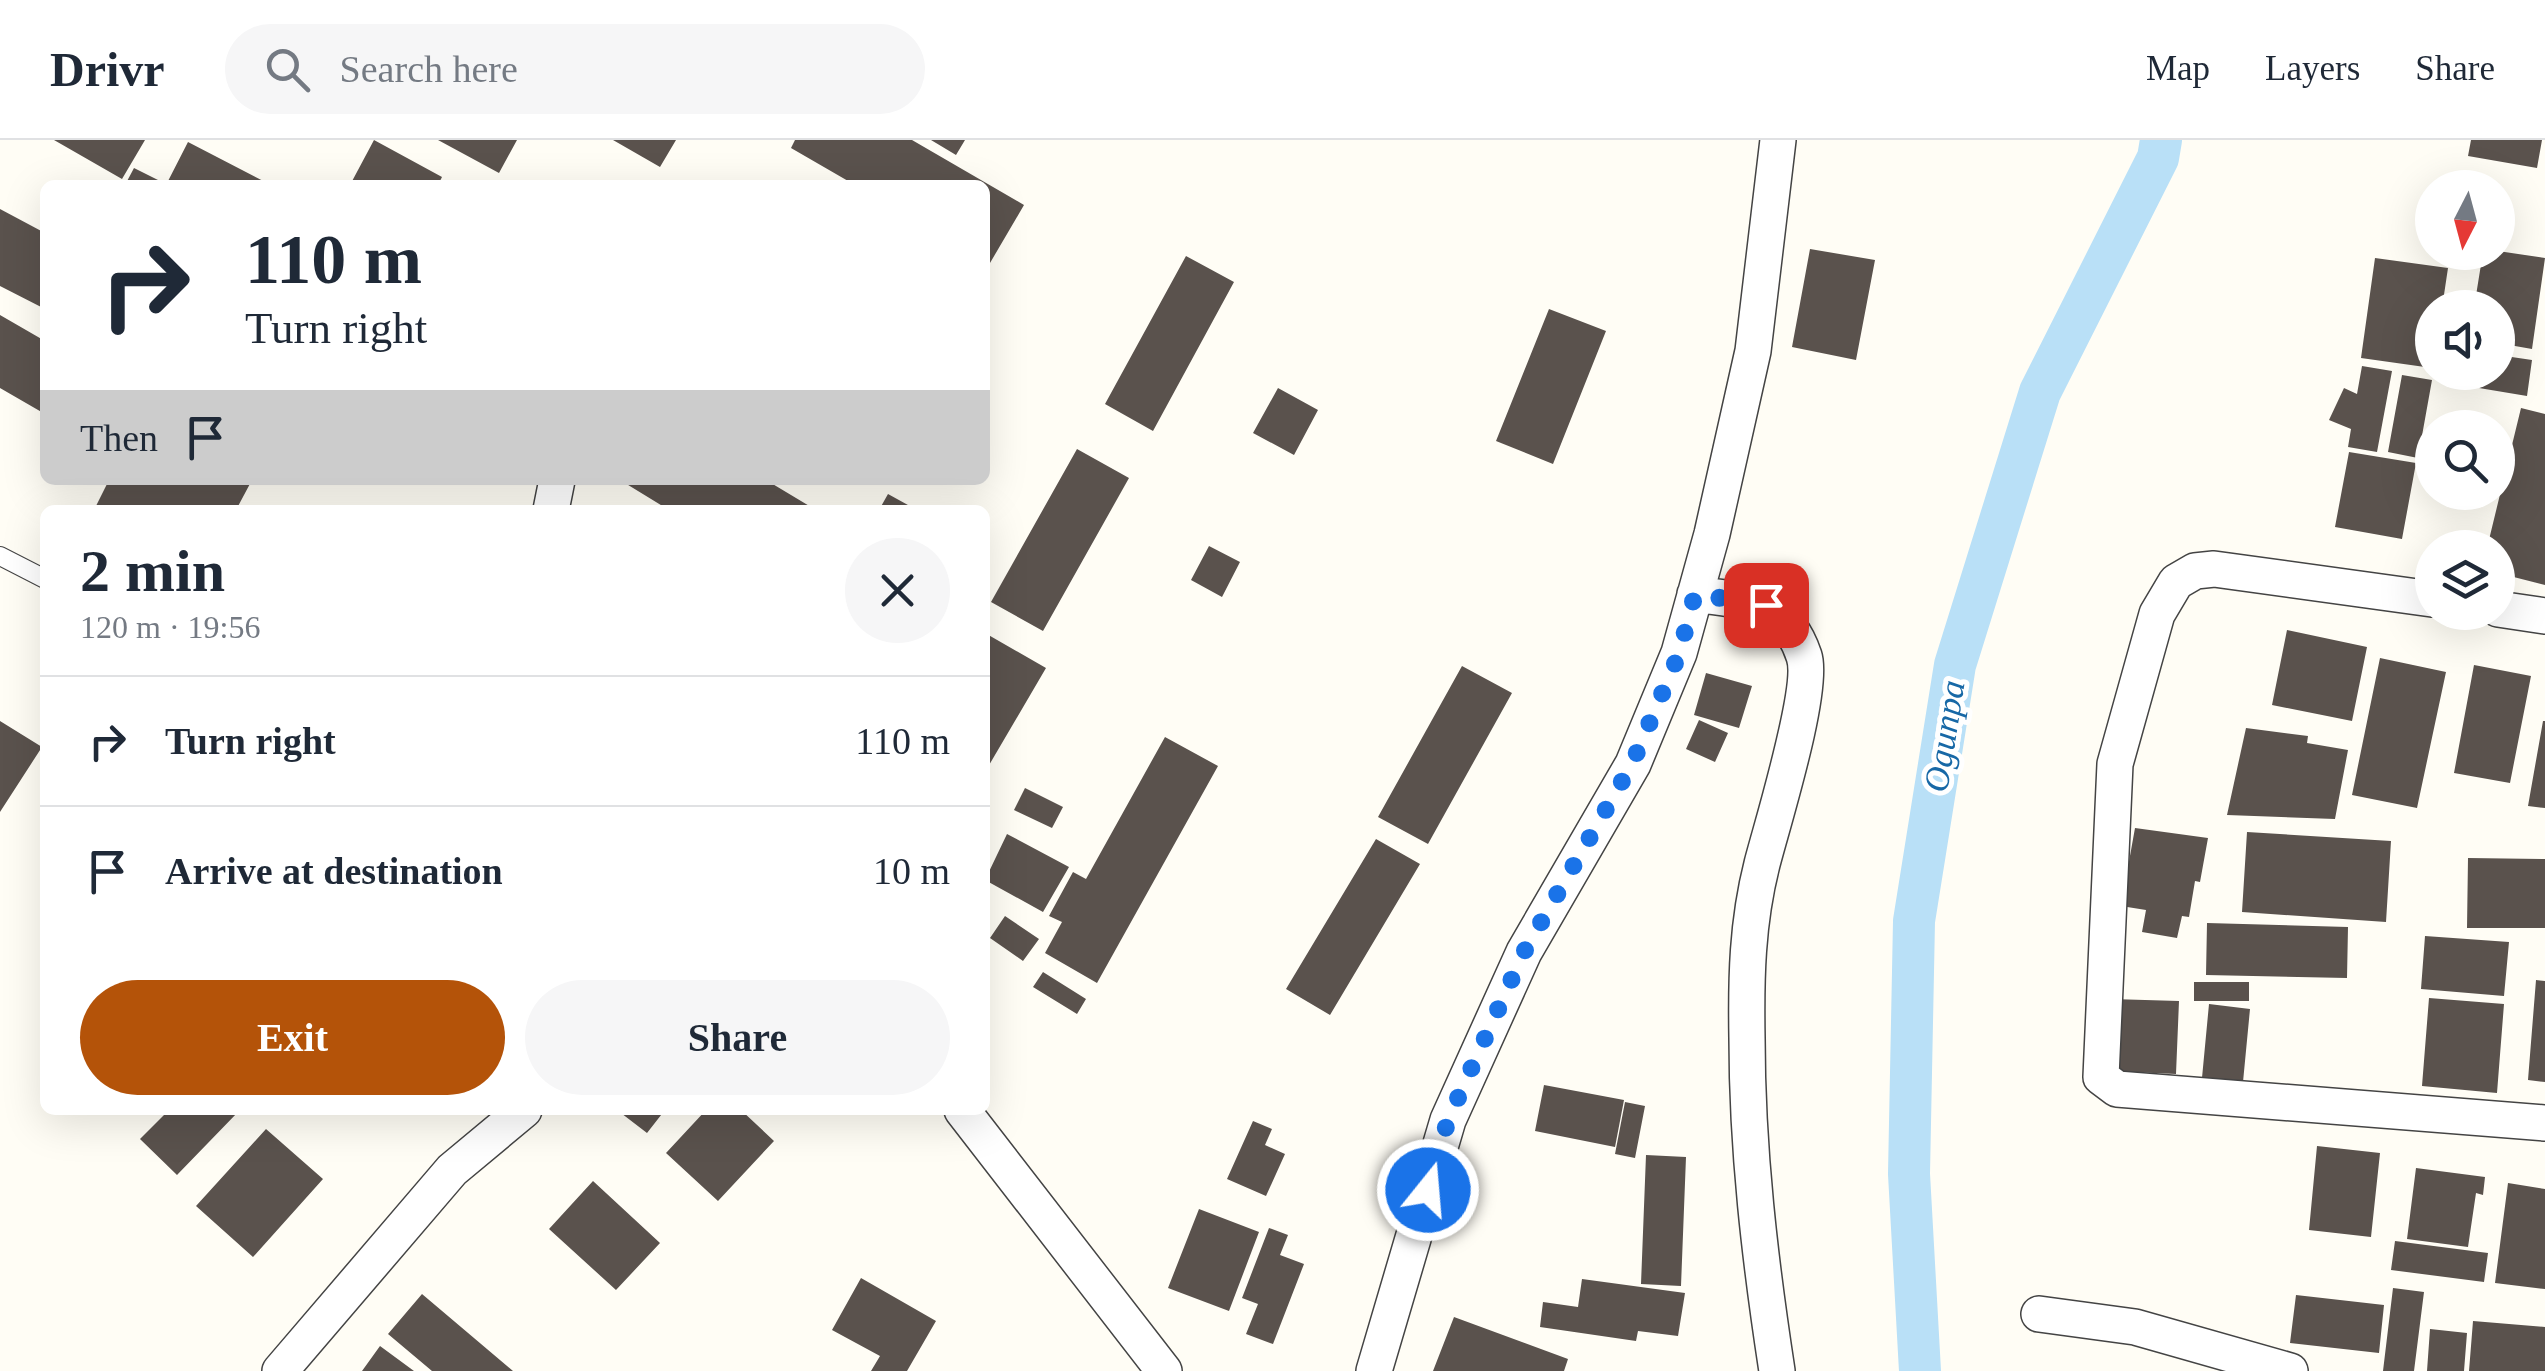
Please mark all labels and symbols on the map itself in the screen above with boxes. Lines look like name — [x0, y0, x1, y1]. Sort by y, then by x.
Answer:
north arrow — [2415, 170, 2515, 270]
pin — [1724, 563, 1809, 648]
water label: Ogunpa — [1916, 677, 1973, 795]
position arrow — [1376, 1138, 1480, 1242]

